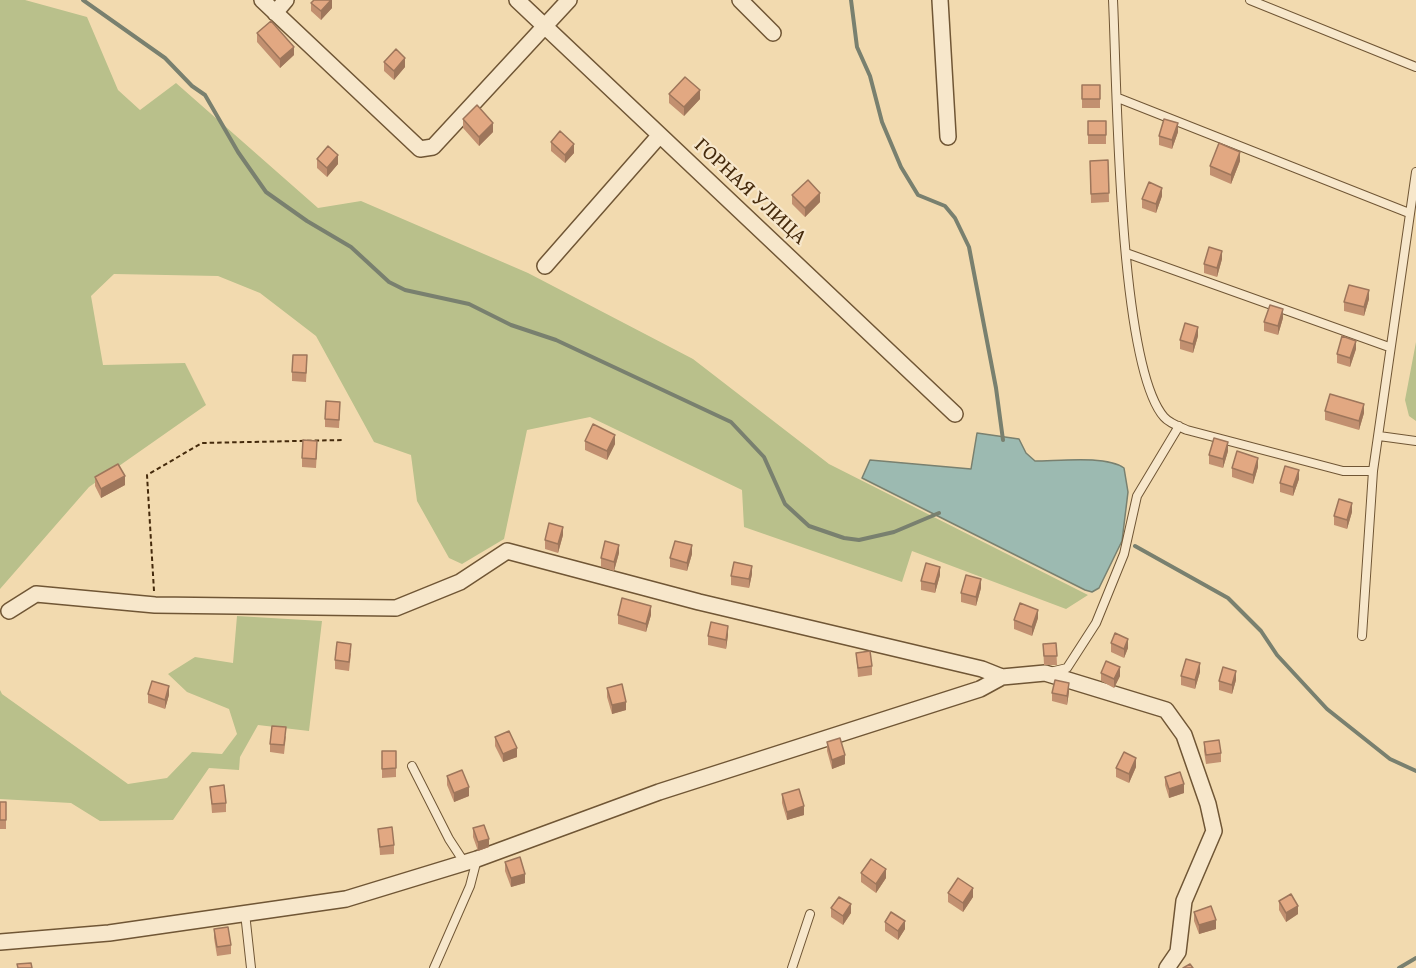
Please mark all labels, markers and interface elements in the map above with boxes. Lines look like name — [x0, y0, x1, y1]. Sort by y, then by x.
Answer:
street label: ГОРНАЯ УЛИЦА — [689, 134, 811, 250]

